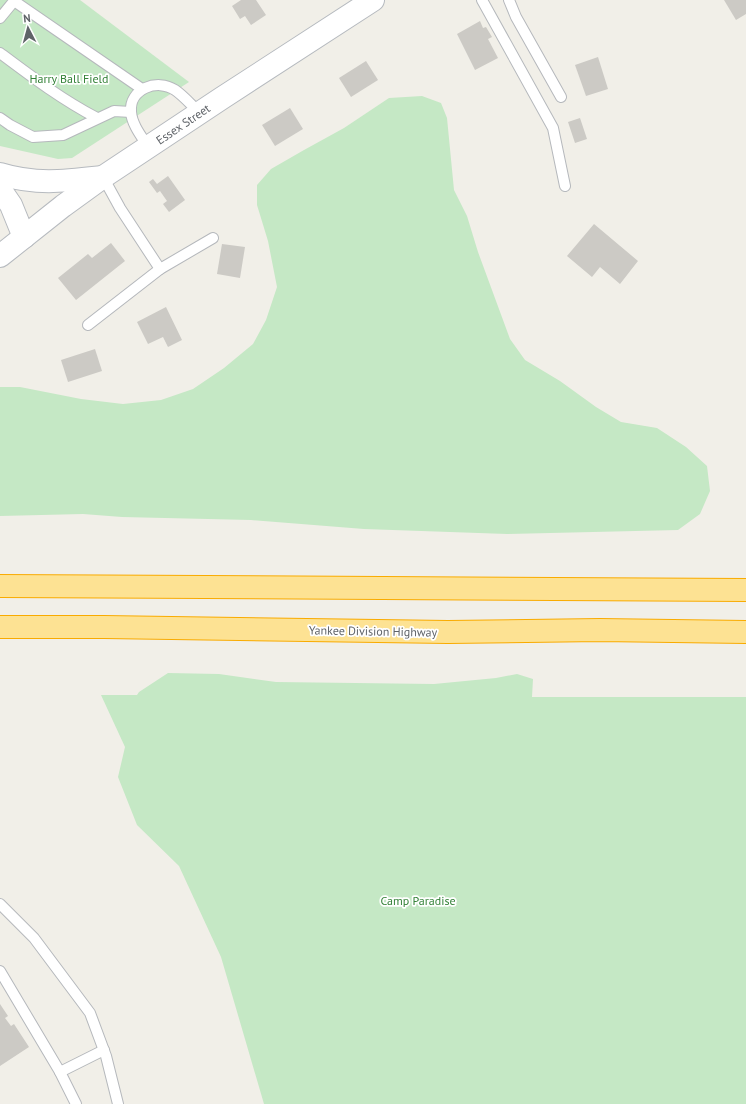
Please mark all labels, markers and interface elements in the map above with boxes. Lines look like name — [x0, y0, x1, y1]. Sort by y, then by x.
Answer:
north arrow — [8, 8, 48, 48]
text: N — [23, 11, 31, 25]
park label: Harry Ball Field — [29, 71, 109, 86]
street label: Essex Street — [153, 100, 213, 148]
street label: Yankee Division Highway — [309, 622, 438, 640]
park label: Camp Paradise — [380, 893, 456, 908]

